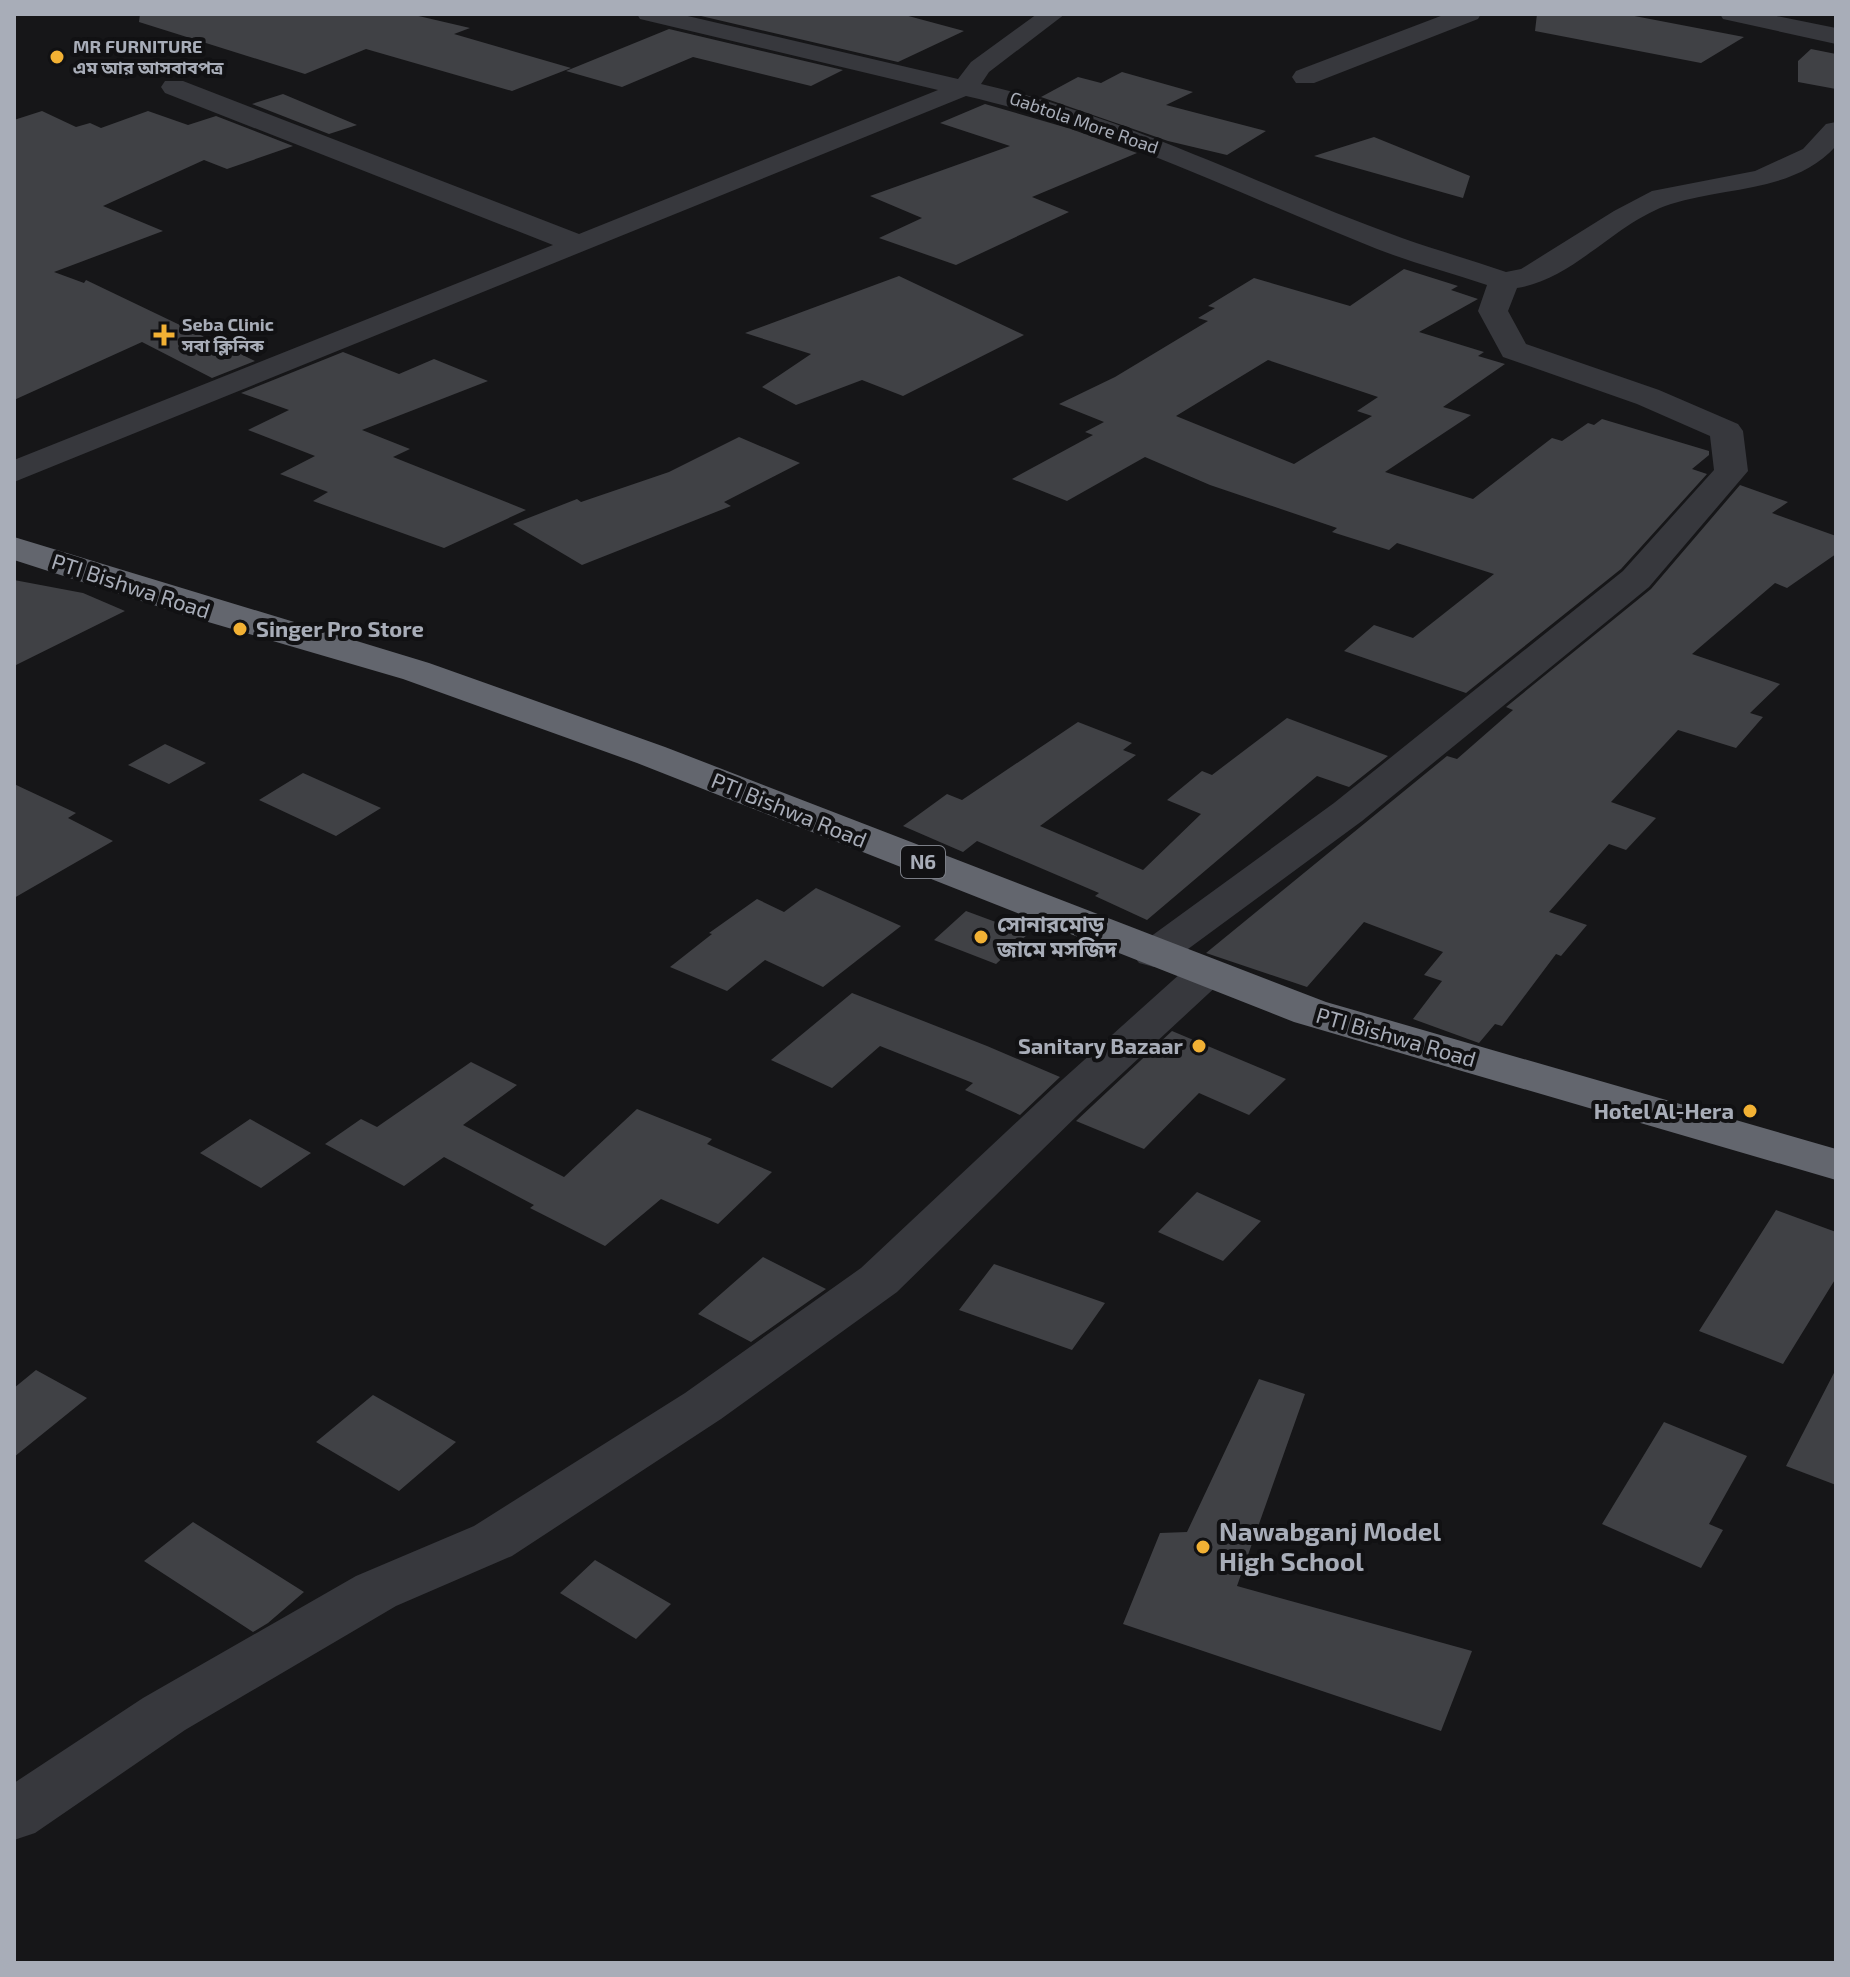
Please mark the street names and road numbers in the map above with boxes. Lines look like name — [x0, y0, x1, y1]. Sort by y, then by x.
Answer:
street label: Gabtola More Road — [1007, 86, 1162, 158]
street label: PTI Bishwa Road — [49, 547, 214, 623]
street label: PTI Bishwa Road — [708, 766, 871, 852]
road number: N6 — [901, 846, 945, 878]
street label: PTI Bishwa Road — [1313, 1001, 1479, 1071]

